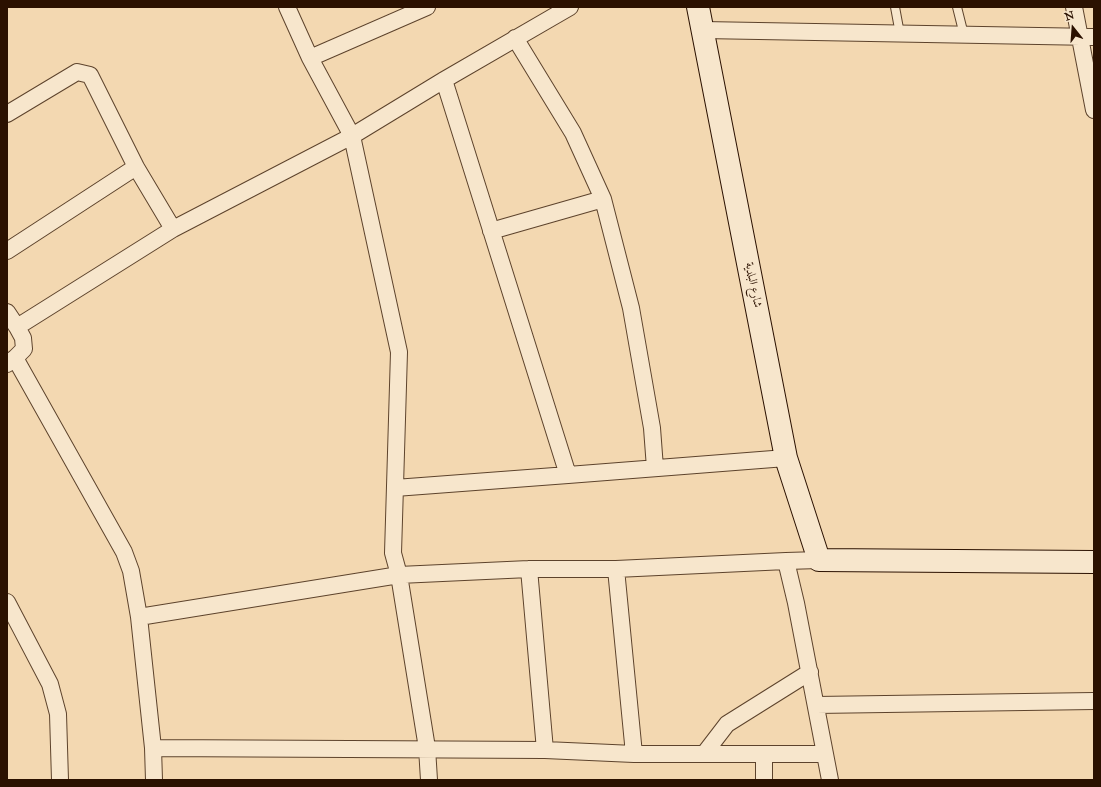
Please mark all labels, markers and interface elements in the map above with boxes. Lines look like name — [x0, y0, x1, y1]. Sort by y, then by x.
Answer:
north arrow — [1053, 8, 1093, 48]
text: N — [1063, 8, 1076, 24]
street label: شارع البلدية — [742, 261, 764, 309]

